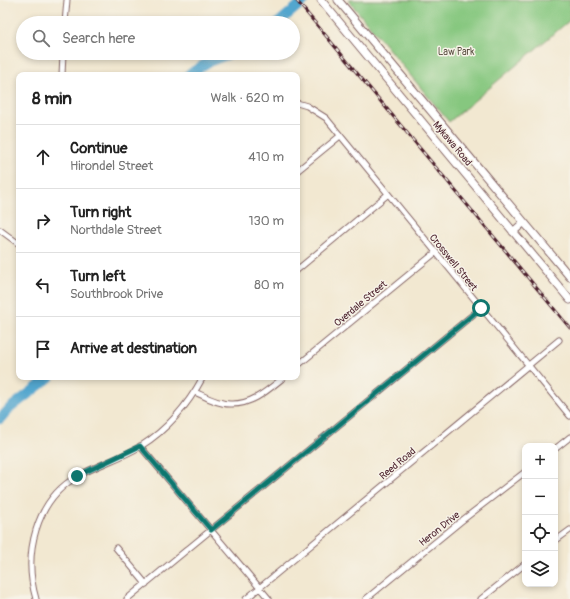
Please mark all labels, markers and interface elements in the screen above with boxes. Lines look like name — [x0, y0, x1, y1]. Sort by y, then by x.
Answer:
search box — [16, 16, 300, 60]
icon: search — [30, 27, 52, 49]
text: Search here — [62, 29, 135, 48]
park label: Law Park — [438, 46, 475, 58]
text: 8 min — [32, 88, 72, 109]
text: Walk · 620 m — [210, 90, 284, 106]
street label: Mykawa Road — [430, 119, 474, 168]
text: Continue — [70, 139, 128, 158]
icon: ahead — [32, 146, 54, 168]
text: 410 m — [248, 149, 284, 165]
text: Hirondel Street — [70, 158, 153, 174]
text: Turn right — [70, 203, 131, 222]
icon: right — [32, 210, 54, 232]
text: 130 m — [248, 213, 284, 229]
text: Northdale Street — [70, 222, 162, 238]
street label: Crosswell Street — [427, 232, 480, 294]
text: Turn left — [70, 267, 126, 286]
icon: left — [32, 274, 54, 296]
text: 80 m — [254, 277, 284, 293]
street label: Overdale Street — [332, 278, 390, 329]
text: Southbrook Drive — [70, 286, 163, 302]
route start — [472, 299, 490, 317]
icon: arrive — [32, 338, 54, 360]
text: Arrive at destination — [70, 339, 197, 358]
map controls — [522, 443, 558, 587]
button: + — [522, 443, 558, 479]
street label: Reed Road — [377, 445, 418, 482]
route end — [68, 467, 86, 485]
button: − — [522, 479, 558, 515]
street label: Heron Drive — [417, 509, 462, 549]
button: locate — [522, 515, 558, 551]
button: layers — [522, 551, 558, 587]

